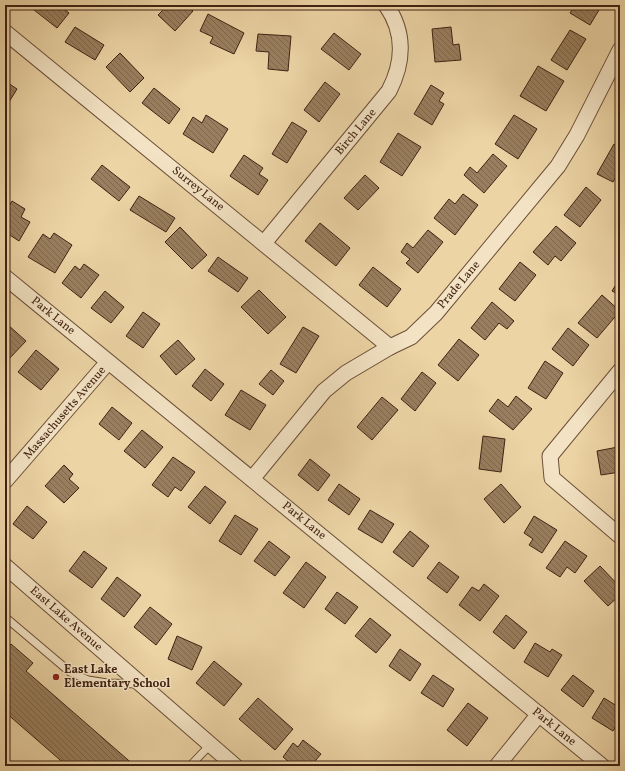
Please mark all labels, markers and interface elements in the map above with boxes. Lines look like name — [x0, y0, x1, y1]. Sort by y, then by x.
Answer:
street label: Birch Lane — [332, 105, 380, 159]
street label: Surrey Lane — [168, 163, 228, 215]
street label: Prade Lane — [434, 257, 484, 313]
street label: Park Lane — [28, 293, 79, 339]
street label: Massachusetts Avenue — [20, 363, 110, 463]
street label: Park Lane — [279, 498, 330, 544]
street label: East Lake Avenue — [26, 583, 106, 655]
place label: East Lake Elementary School — [64, 662, 170, 692]
marker: East Lake Elementary School — [51, 672, 61, 682]
street label: Park Lane — [529, 704, 580, 750]

